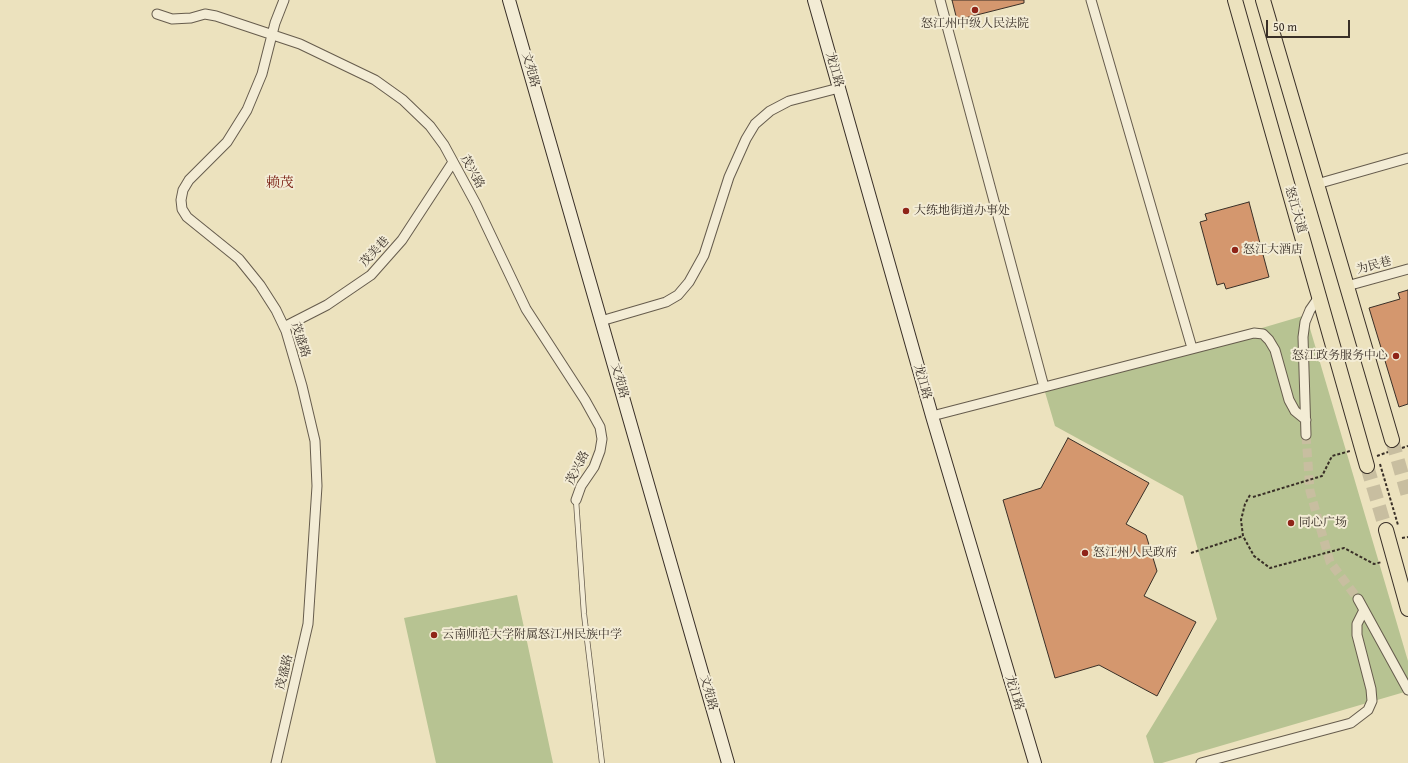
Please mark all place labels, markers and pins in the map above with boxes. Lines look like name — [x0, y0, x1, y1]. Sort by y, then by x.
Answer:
marker: 怒江州中级人民法院 — [970, 5, 980, 15]
place label: 怒江州中级人民法院 — [921, 17, 1029, 31]
place label: 大练地街道办事处 — [914, 204, 1010, 218]
marker: 大练地街道办事处 — [901, 206, 911, 216]
place label: 怒江大酒店 — [1243, 243, 1303, 257]
marker: 怒江大酒店 — [1230, 245, 1240, 255]
place label: 怒江政务服务中心 — [1292, 349, 1388, 363]
marker: 怒江政务服务中心 — [1391, 351, 1401, 361]
place label: 同心广场 — [1299, 516, 1347, 530]
marker: 同心广场 — [1286, 518, 1296, 528]
place label: 怒江州人民政府 — [1093, 546, 1177, 560]
marker: 怒江州人民政府 — [1080, 548, 1090, 558]
place label: 云南师范大学附属怒江州民族中学 — [442, 628, 622, 642]
marker: 云南师范大学附属怒江州民族中学 — [429, 630, 439, 640]

